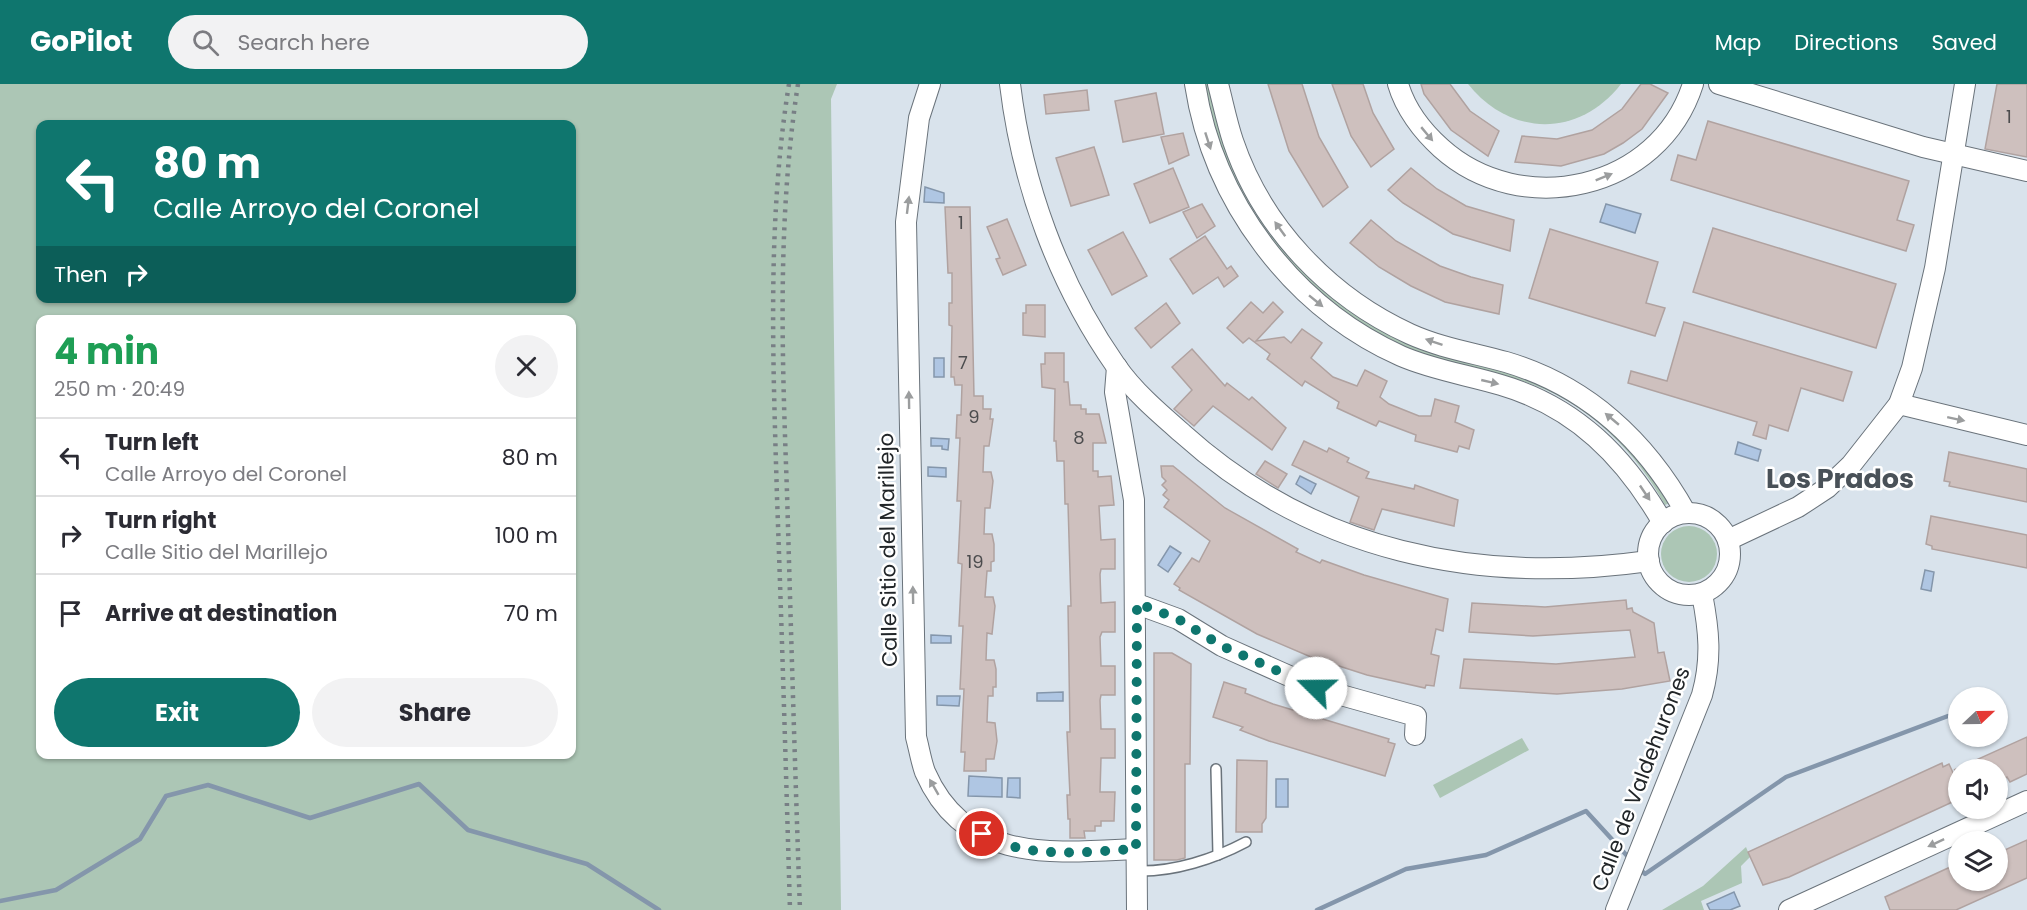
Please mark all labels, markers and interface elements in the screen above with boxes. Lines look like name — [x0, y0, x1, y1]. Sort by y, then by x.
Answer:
search box — [168, 15, 588, 69]
text: GoPilot — [30, 22, 132, 61]
icon: search — [189, 26, 222, 59]
text: Search here — [237, 27, 370, 58]
text: Map — [1715, 28, 1761, 57]
text: Directions — [1794, 28, 1898, 57]
text: Saved — [1931, 28, 1997, 57]
house number: 1 — [2006, 104, 2012, 129]
one-way arrow — [1420, 126, 1433, 141]
one-way arrow — [1204, 132, 1214, 150]
text: 80 m — [153, 134, 261, 193]
icon: left — [54, 144, 132, 222]
one-way arrow — [1595, 172, 1613, 182]
text: Calle Arroyo del Coronel — [153, 190, 480, 227]
one-way arrow — [904, 196, 913, 215]
house number: 1 — [958, 210, 964, 235]
one-way arrow — [1274, 221, 1286, 237]
icon: right — [120, 258, 153, 291]
text: Then — [54, 259, 108, 290]
one-way arrow — [1308, 294, 1323, 306]
text: 4 min — [54, 326, 159, 377]
button: close — [495, 335, 558, 398]
one-way arrow — [1425, 337, 1443, 347]
house number: 7 — [958, 350, 968, 375]
text: 250 m · 20:49 — [54, 375, 185, 403]
one-way arrow — [1481, 378, 1499, 388]
one-way arrow — [904, 391, 914, 410]
house number: 9 — [968, 404, 980, 429]
one-way arrow — [1604, 413, 1619, 425]
one-way arrow — [1947, 415, 1965, 425]
house number: 8 — [1073, 425, 1085, 450]
text: Turn left — [105, 427, 199, 458]
street label: Calle Sitio del Marillejo — [871, 433, 904, 667]
icon: left — [54, 441, 87, 474]
text: 80 m — [502, 442, 558, 473]
text: Calle Arroyo del Coronel — [105, 460, 347, 488]
district label: Los Prados — [1766, 460, 1914, 497]
one-way arrow — [1639, 485, 1650, 501]
text: Turn right — [105, 505, 216, 536]
icon: right — [54, 519, 87, 552]
text: 100 m — [495, 520, 558, 551]
text: Calle Sitio del Marillejo — [105, 538, 328, 566]
house number: 19 — [966, 549, 984, 574]
one-way arrow — [908, 586, 917, 605]
icon: arrive — [54, 597, 87, 630]
text: Arrive at destination — [105, 598, 337, 629]
text: 70 m — [504, 598, 558, 629]
position arrow — [1284, 656, 1348, 720]
street label: Calle de Valdehurones — [1584, 662, 1697, 895]
button: Exit — [54, 678, 300, 747]
button: Share — [312, 678, 558, 747]
north arrow — [1948, 687, 2008, 747]
map controls — [1948, 687, 2008, 891]
button: sound — [1948, 759, 2008, 819]
one-way arrow — [929, 778, 939, 795]
pin — [956, 808, 1007, 859]
icon: arrive — [965, 817, 998, 850]
button: layers — [1948, 831, 2008, 891]
one-way arrow — [1926, 838, 1944, 848]

